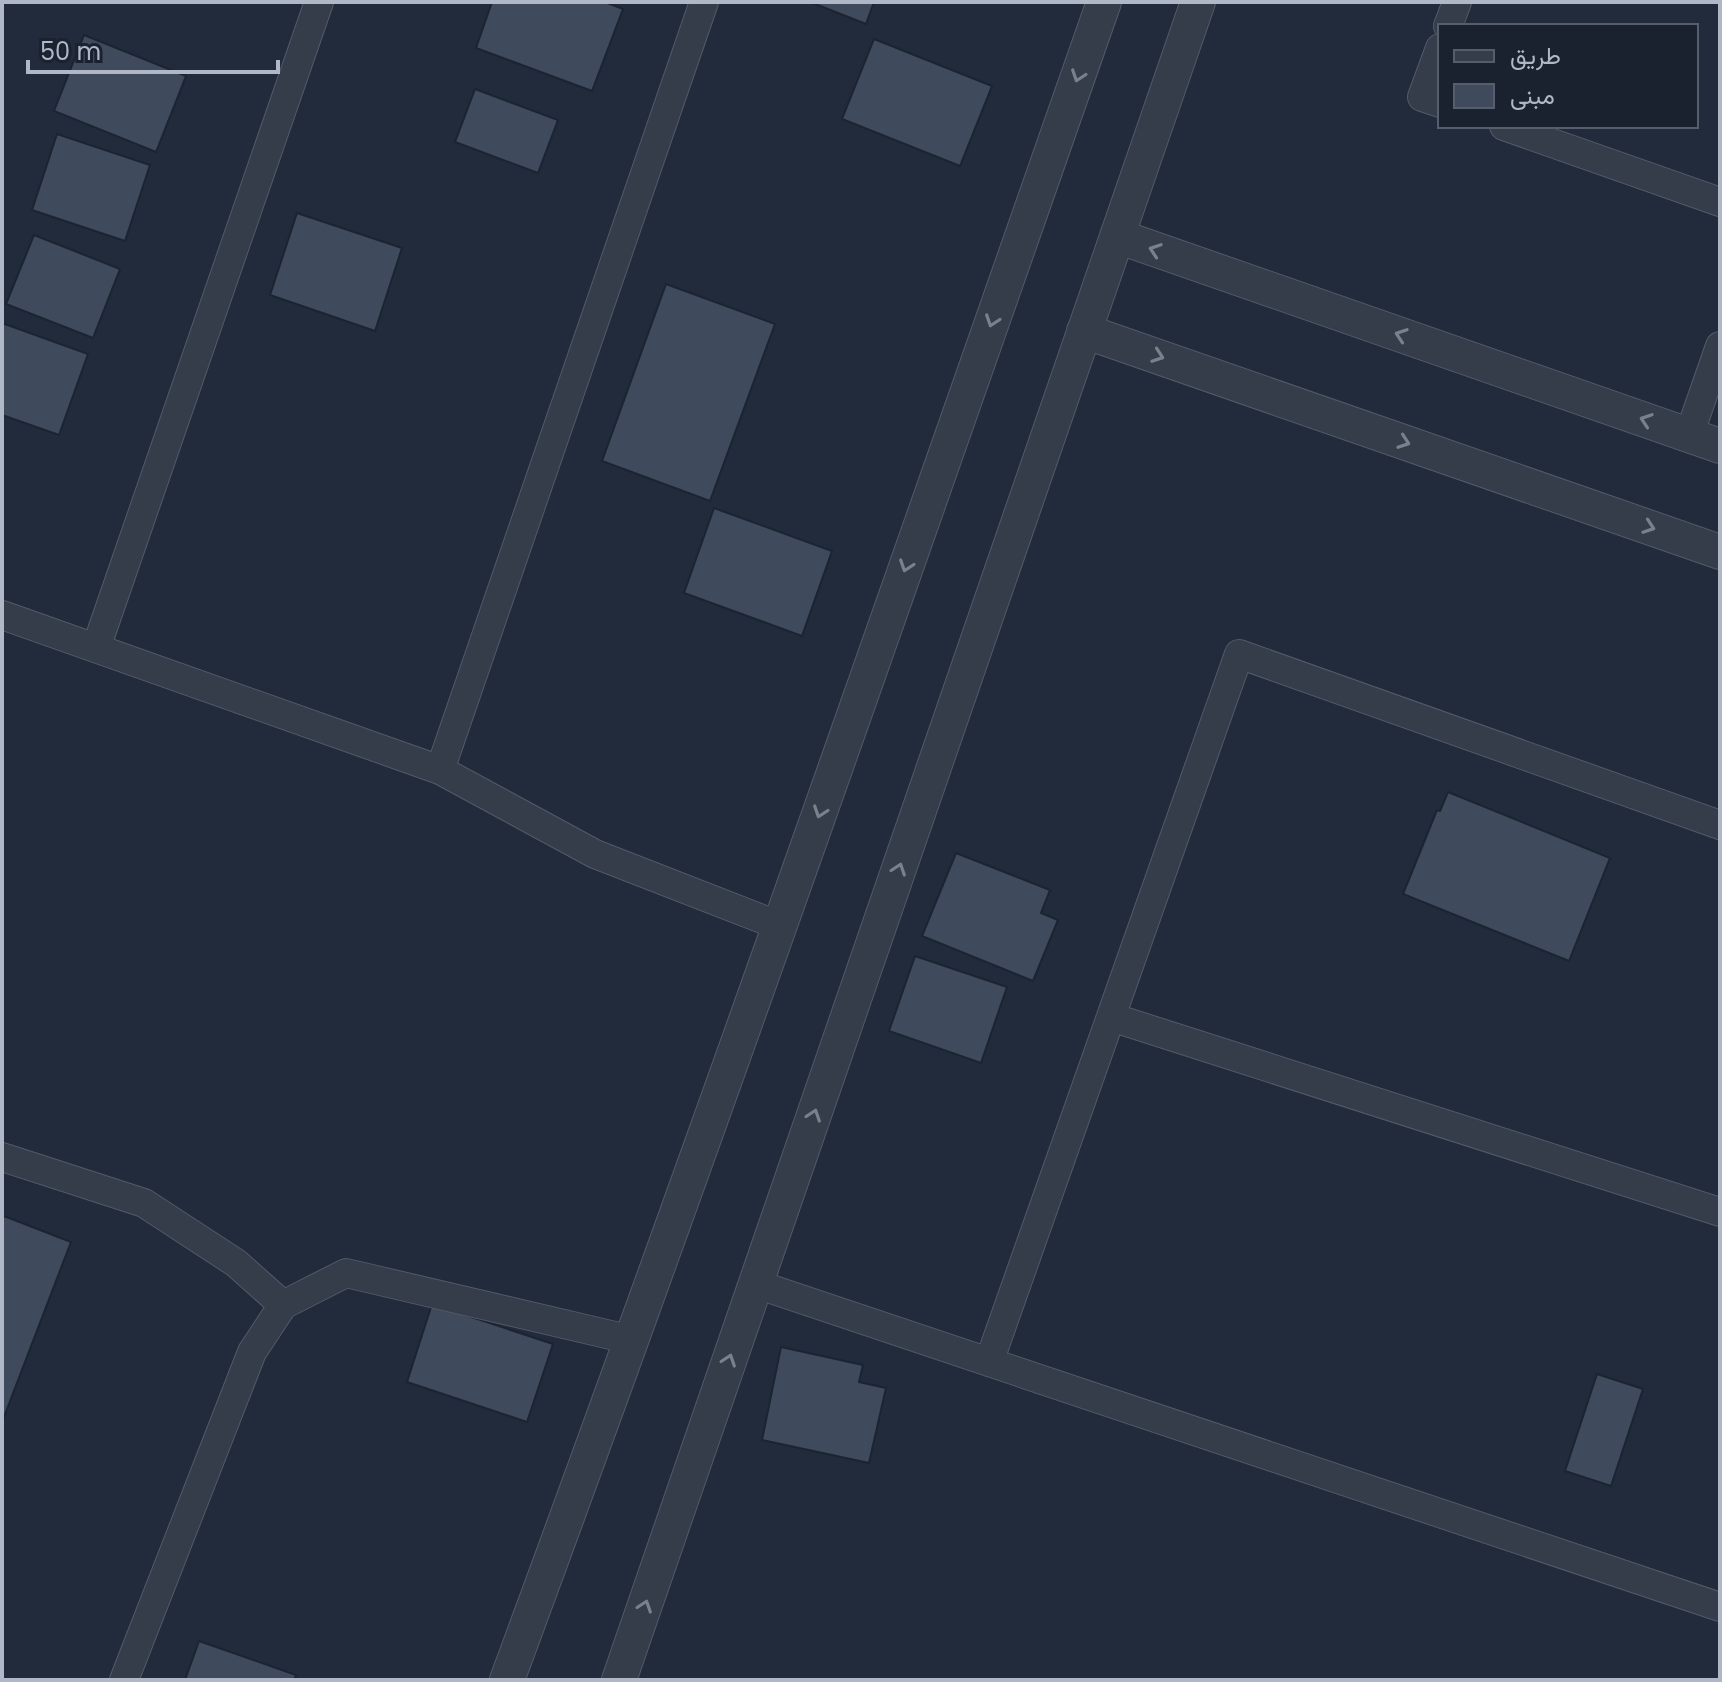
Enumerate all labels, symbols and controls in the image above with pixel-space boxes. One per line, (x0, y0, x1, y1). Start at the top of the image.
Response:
scale bar (28, 24, 278, 74)
legend (1438, 24, 1698, 128)
text: 50 m (40, 35, 101, 68)
text: طريق (1510, 39, 1561, 72)
one-way arrow (1071, 68, 1088, 82)
text: مبنى (1510, 79, 1555, 112)
one-way arrow (1149, 243, 1163, 259)
one-way arrow (986, 313, 1002, 327)
one-way arrow (1395, 328, 1409, 345)
one-way arrow (1150, 347, 1164, 363)
one-way arrow (1640, 414, 1654, 430)
one-way arrow (1396, 432, 1410, 448)
one-way arrow (1641, 518, 1655, 534)
one-way arrow (900, 559, 916, 573)
one-way arrow (814, 804, 830, 818)
one-way arrow (889, 863, 905, 877)
one-way arrow (805, 1108, 821, 1122)
one-way arrow (720, 1354, 736, 1368)
one-way arrow (635, 1600, 651, 1614)

